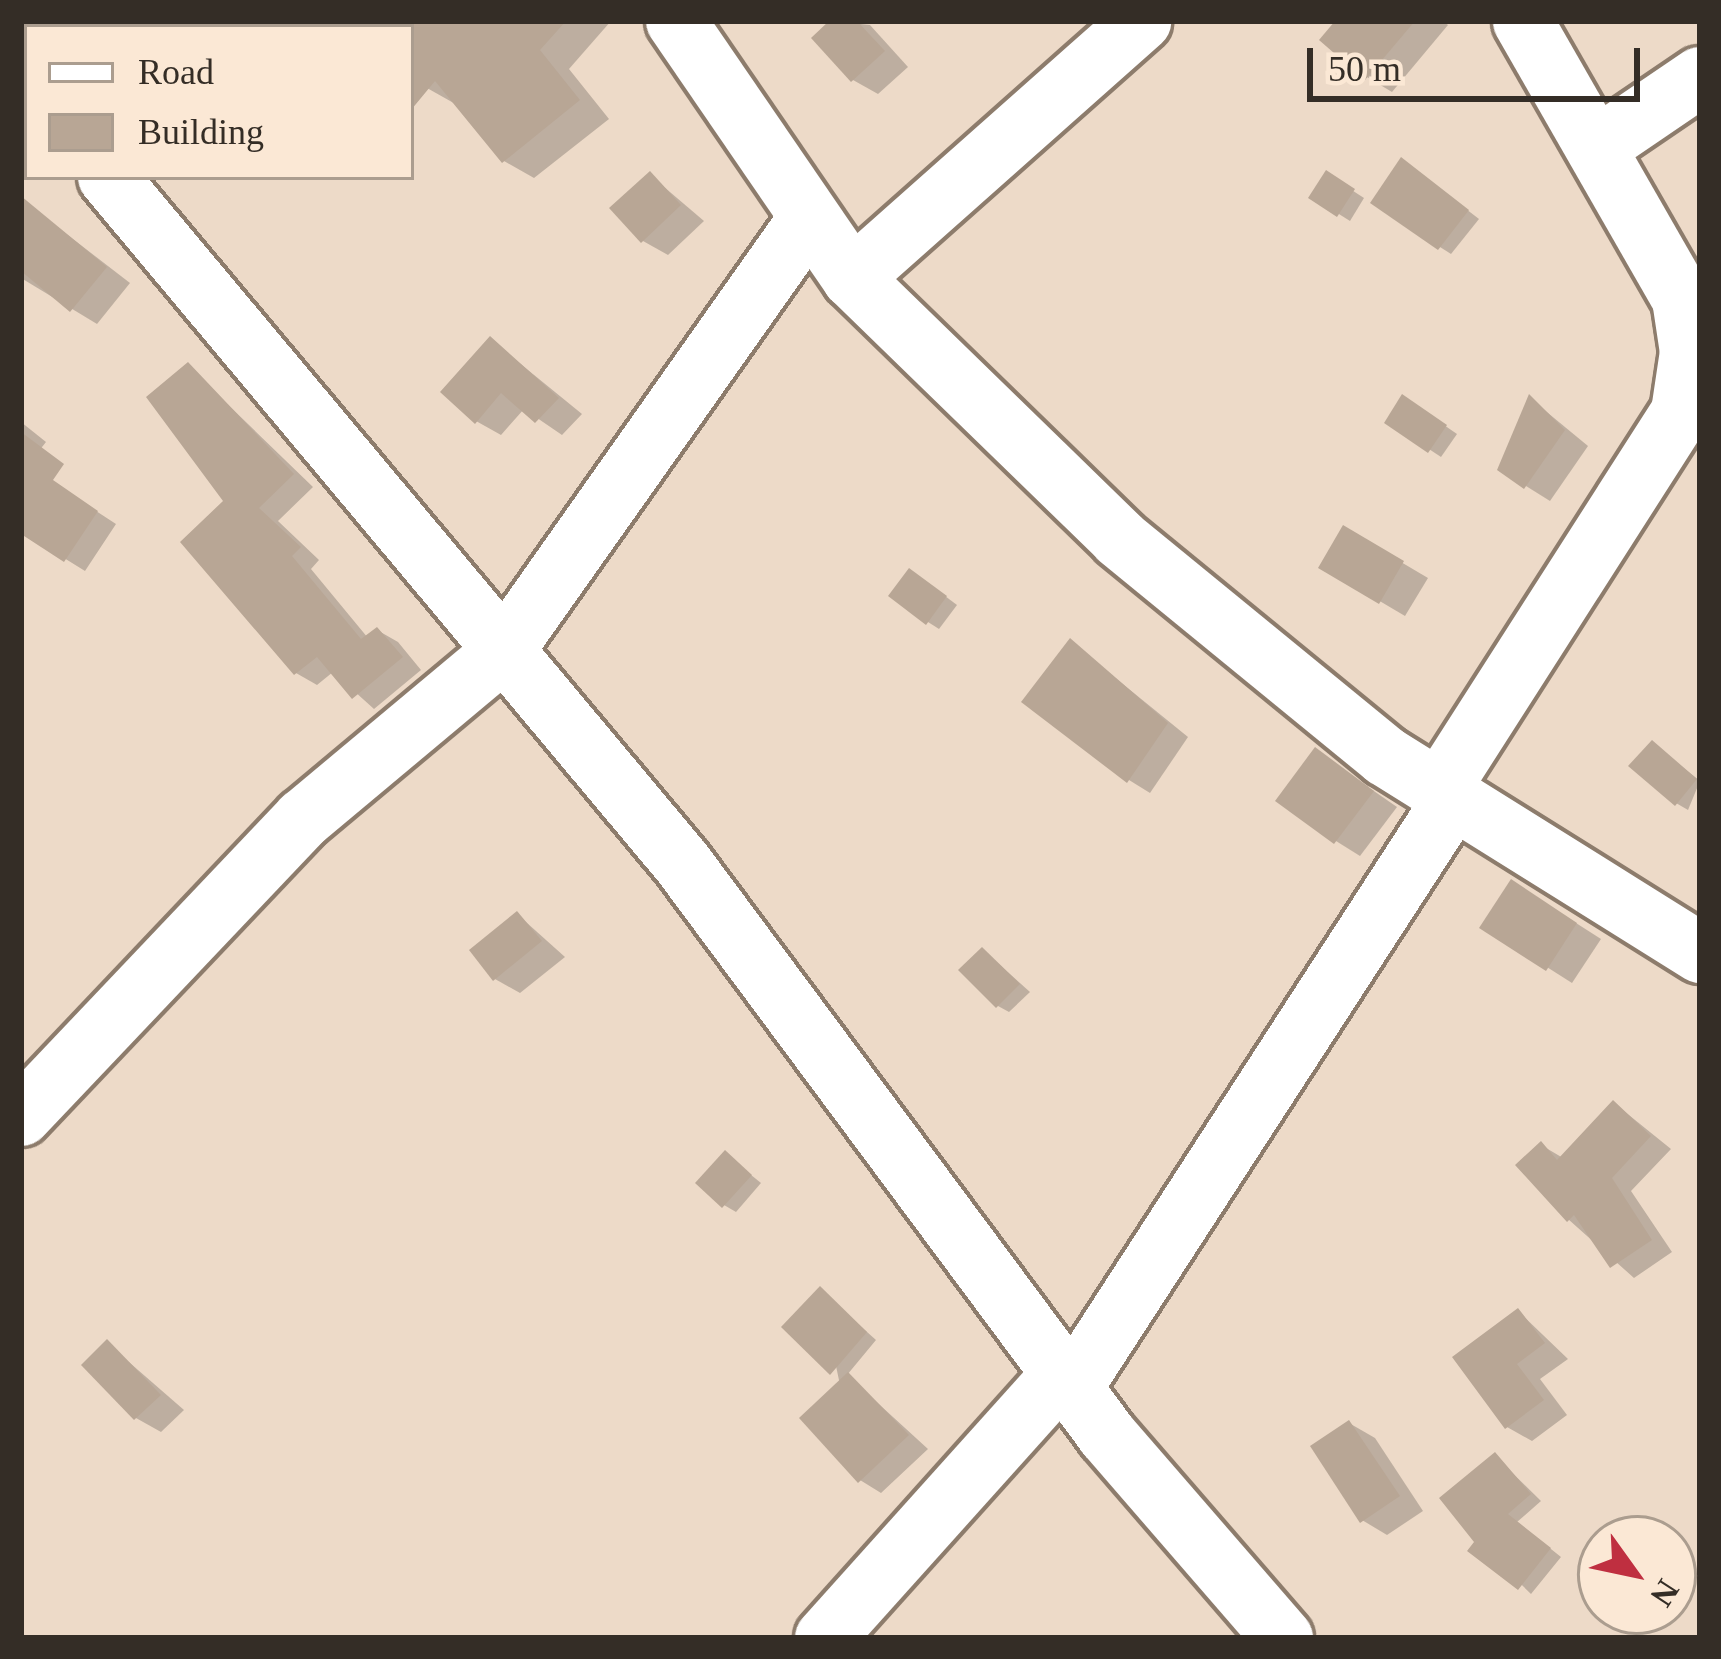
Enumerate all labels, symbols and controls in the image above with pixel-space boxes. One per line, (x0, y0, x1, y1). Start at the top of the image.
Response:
legend (24, 24, 414, 180)
scale bar (1313, 24, 1646, 98)
text: 50 m (1328, 49, 1401, 89)
text: Road (138, 52, 214, 92)
text: Building (138, 112, 264, 152)
north arrow (1577, 1515, 1697, 1635)
text: N (1643, 1573, 1686, 1613)

